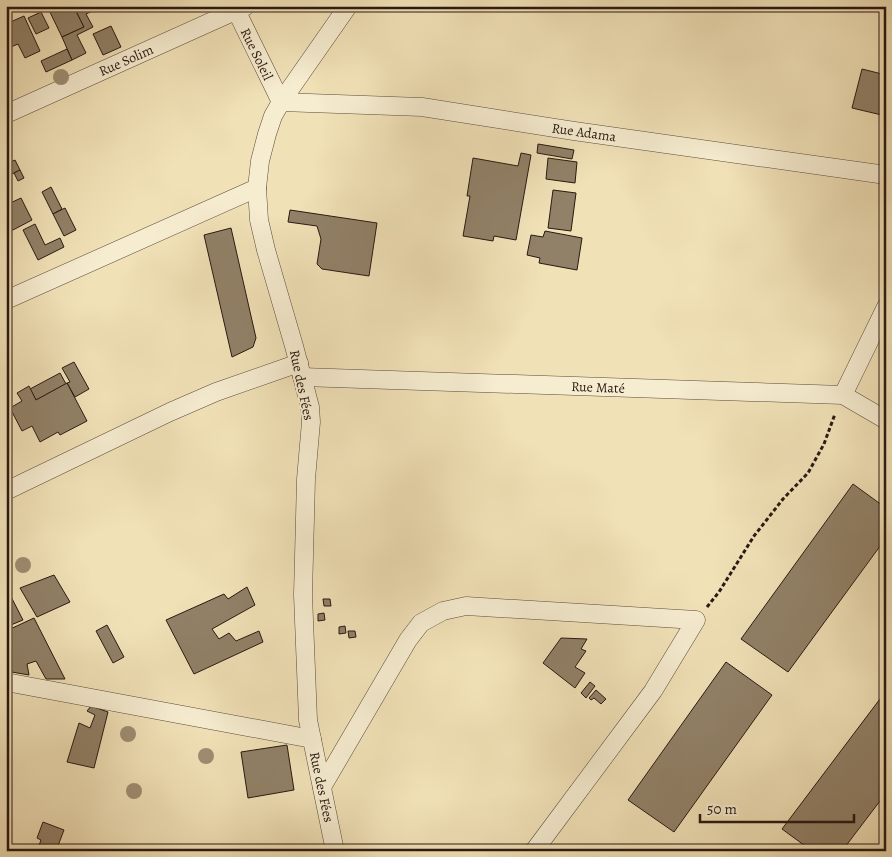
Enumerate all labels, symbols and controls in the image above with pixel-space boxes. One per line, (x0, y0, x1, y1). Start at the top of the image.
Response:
street label: Rue Soleil (236, 25, 278, 84)
street label: Rue Solim (96, 40, 157, 81)
street label: Rue Adama (550, 119, 618, 146)
street label: Rue des Fées (285, 348, 318, 422)
street label: Rue Maté (571, 377, 625, 398)
street label: Rue des Fées (305, 750, 338, 824)
scale bar (700, 792, 853, 824)
text: 50 m (707, 799, 737, 819)

